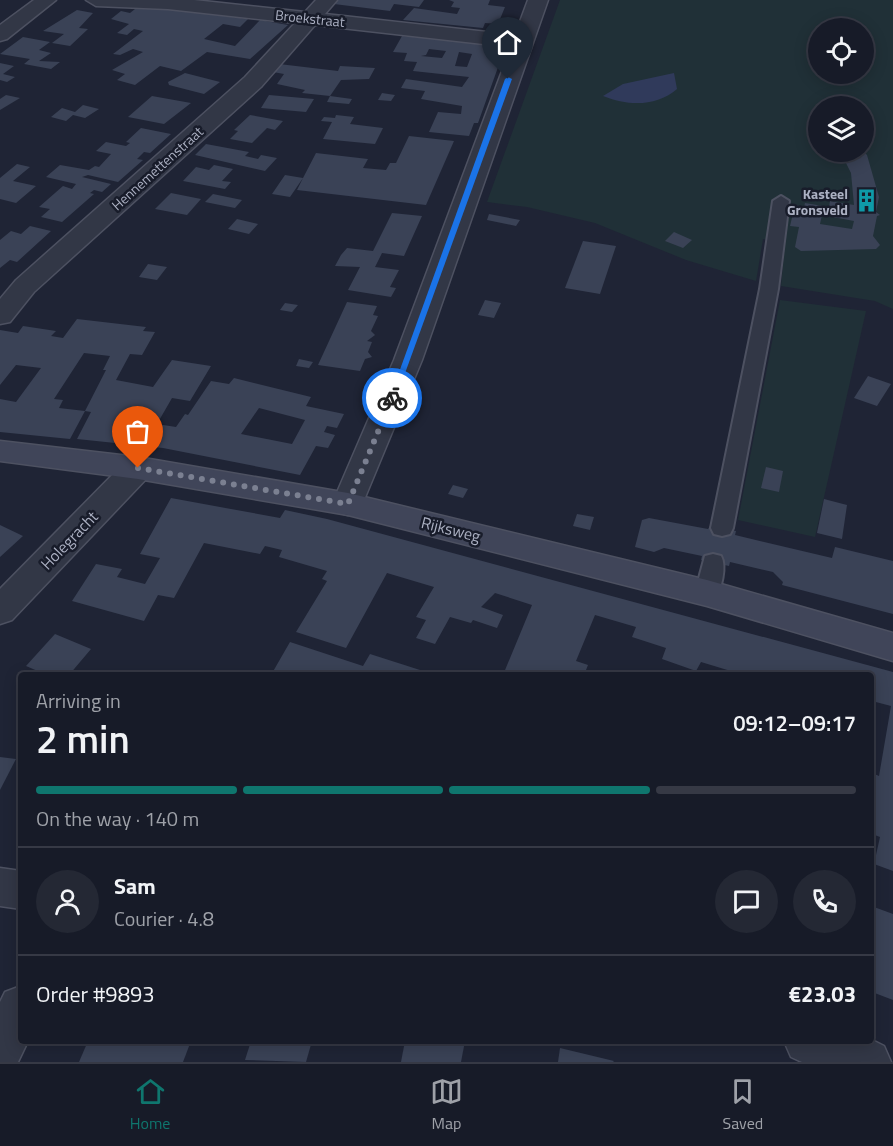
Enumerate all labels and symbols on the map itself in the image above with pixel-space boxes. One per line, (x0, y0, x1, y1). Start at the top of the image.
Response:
street label: Broekstraat (274, 4, 346, 32)
pin (482, 17, 533, 79)
street label: Hennemettenstraat (107, 121, 208, 215)
place label: Kasteel Gronsveld (787, 183, 848, 220)
building icon: Kasteel Gronsveld (853, 188, 879, 214)
courier (362, 368, 422, 428)
pin (112, 406, 163, 468)
street label: Holegracht (35, 505, 104, 575)
street label: Rijksweg (419, 510, 483, 548)

